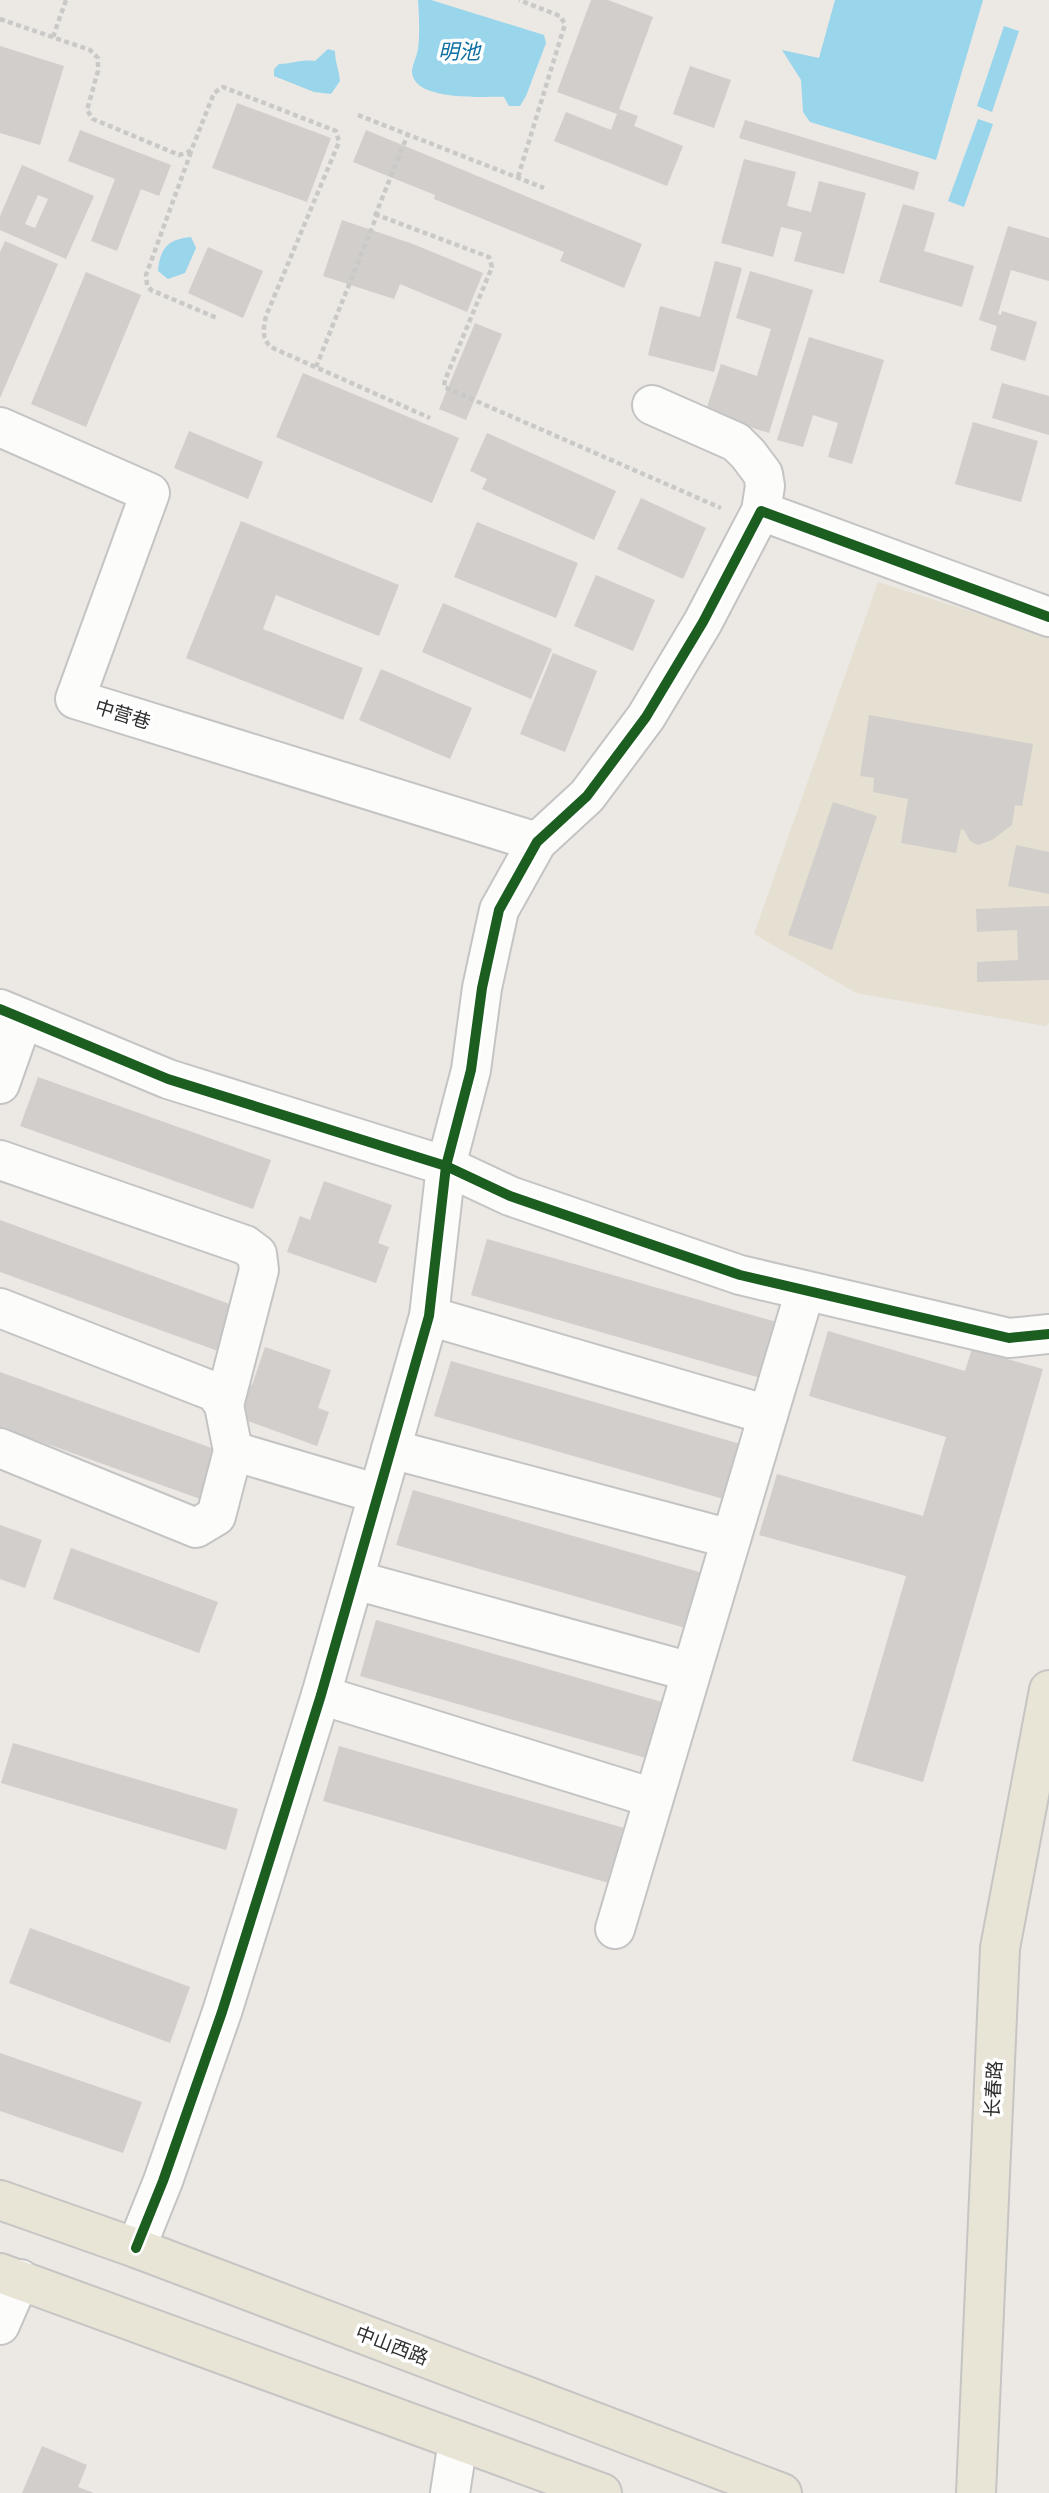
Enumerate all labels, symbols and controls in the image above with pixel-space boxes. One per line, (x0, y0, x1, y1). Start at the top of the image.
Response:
water label: 明池 (438, 40, 482, 65)
street label: 中营巷 (92, 696, 153, 734)
street label: 长春路 (982, 2060, 1006, 2118)
street label: 中山西路 (352, 2322, 431, 2370)

